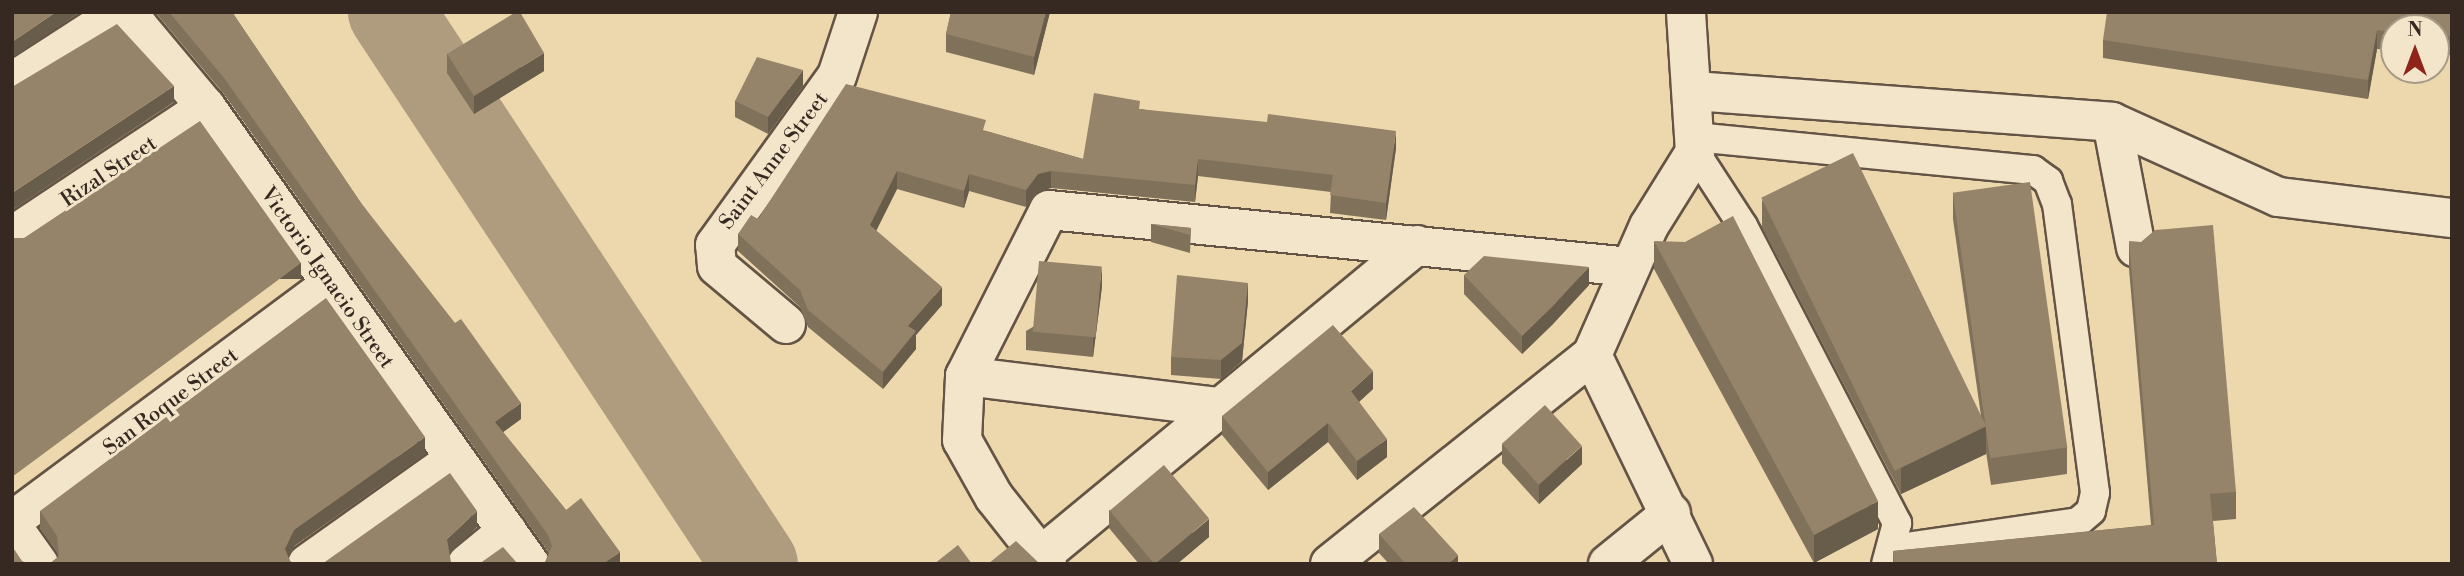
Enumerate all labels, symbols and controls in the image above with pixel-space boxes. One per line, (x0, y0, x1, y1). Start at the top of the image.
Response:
north arrow (2380, 14, 2450, 84)
text: N (2407, 18, 2423, 42)
street label: Saint Anne Street (714, 87, 834, 235)
street label: Rizal Street (56, 131, 162, 213)
street label: Victorio Ignacio Street (255, 182, 399, 374)
street label: San Roque Street (98, 343, 244, 461)

